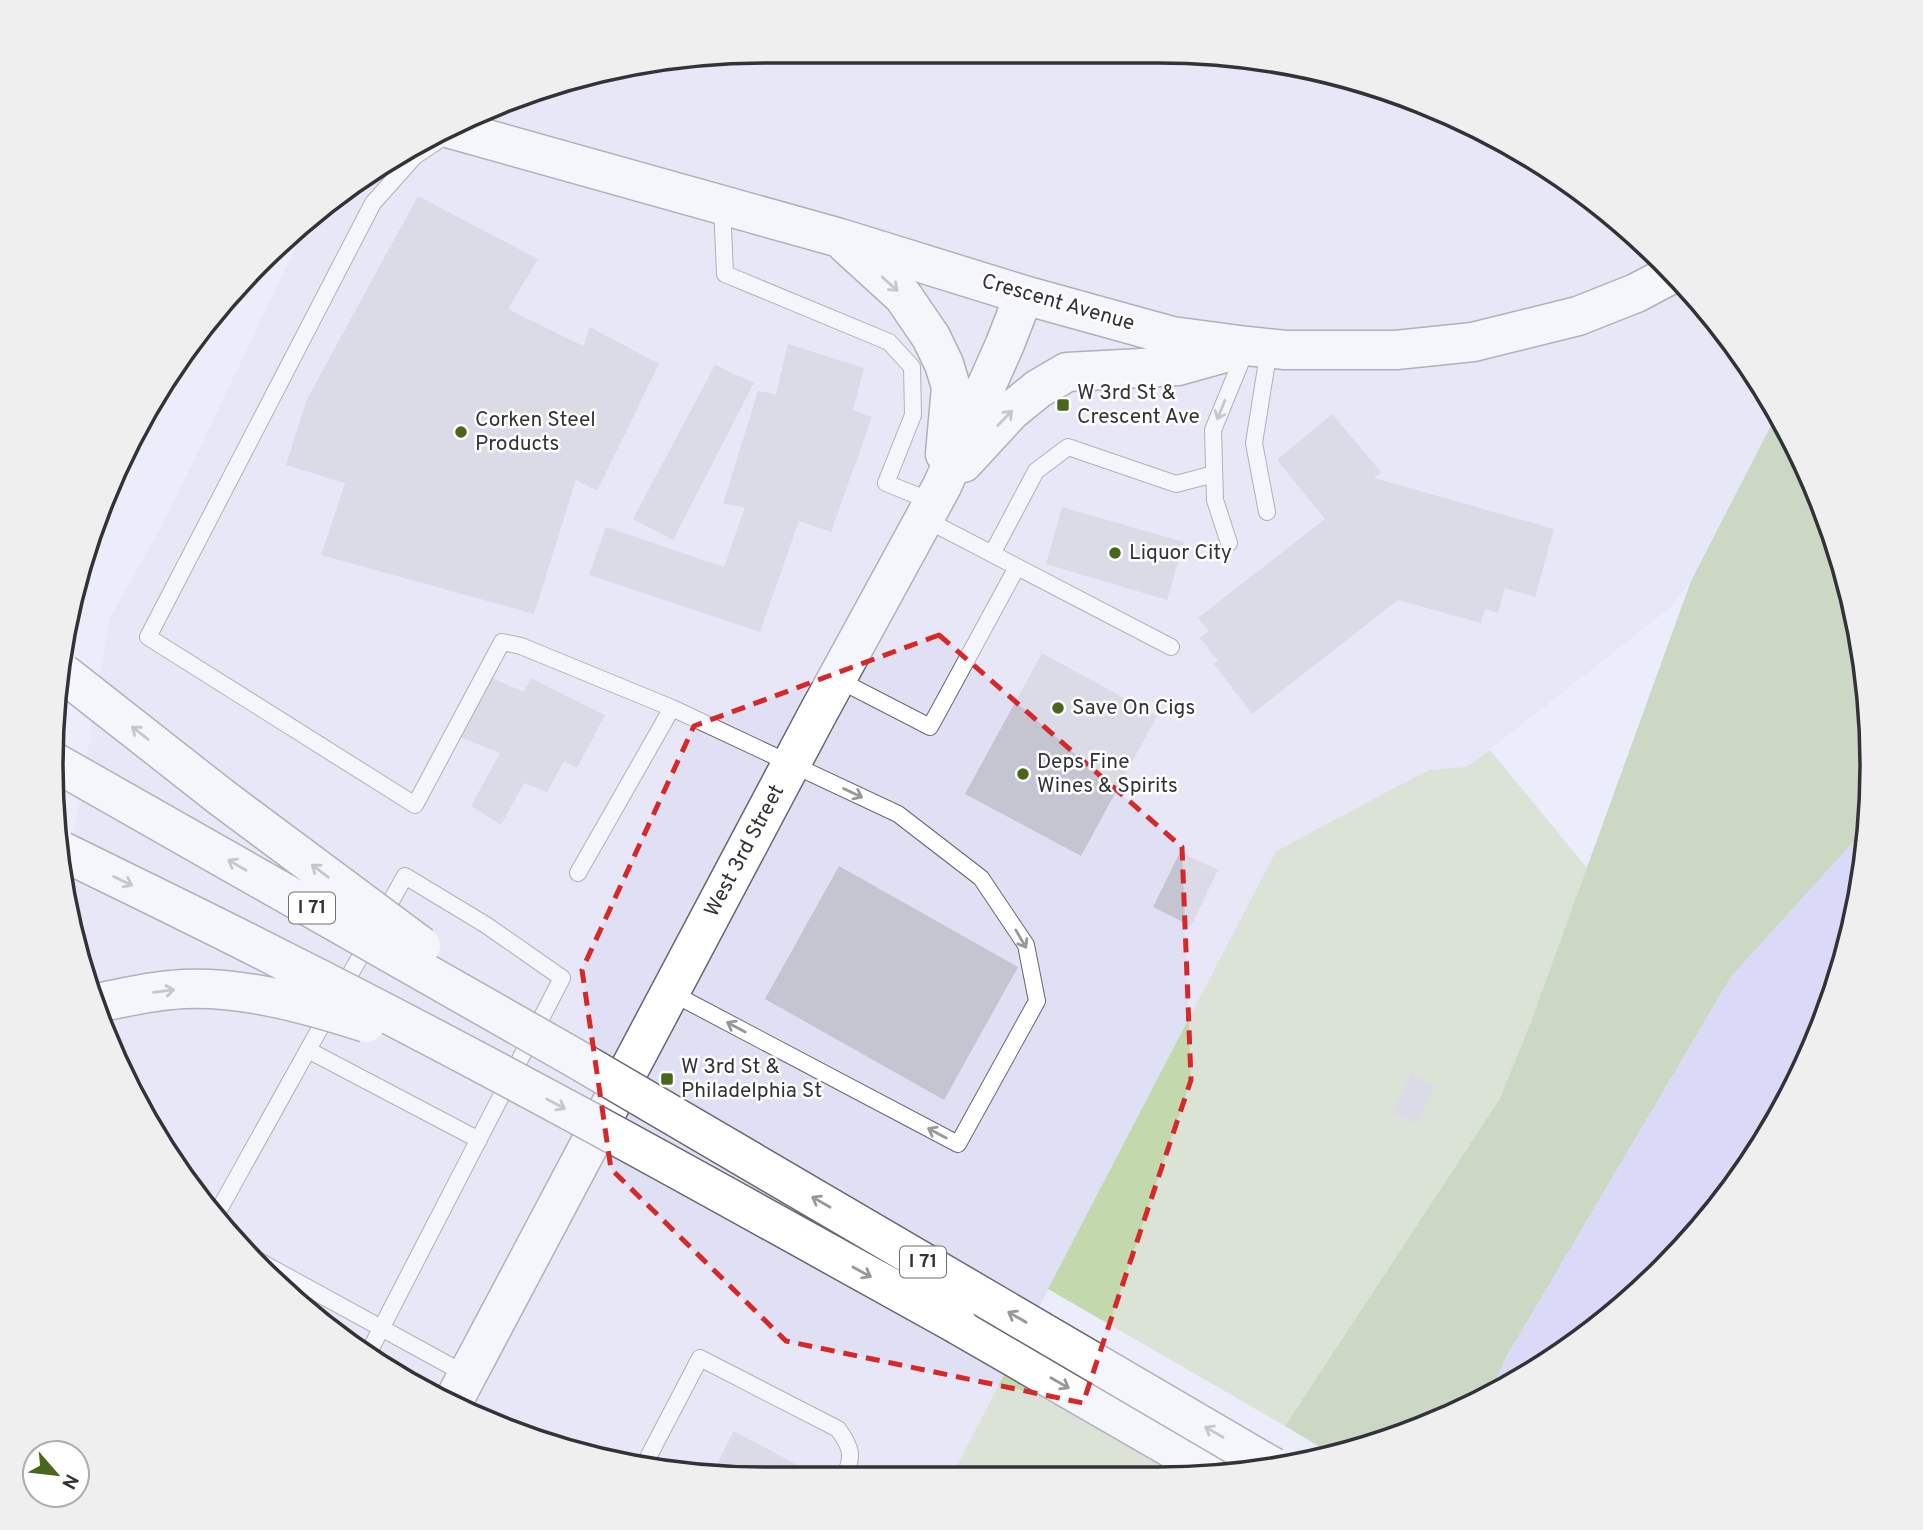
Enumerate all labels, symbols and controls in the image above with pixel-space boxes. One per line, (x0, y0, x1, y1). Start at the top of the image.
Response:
street label: Crescent Avenue (978, 268, 1138, 338)
one-way arrow (881, 276, 899, 292)
place label: W 3rd St & Crescent Ave (1077, 380, 1200, 431)
marker: W 3rd St & Crescent Ave (1055, 397, 1071, 413)
one-way arrow (1214, 398, 1227, 420)
place label: Corken Steel Products (475, 407, 596, 458)
one-way arrow (997, 409, 1014, 426)
marker: Corken Steel Products (453, 424, 469, 440)
place label: Liquor City (1129, 540, 1232, 567)
marker: Liquor City (1107, 545, 1123, 561)
place label: Save On Cigs (1072, 695, 1195, 722)
marker: Save On Cigs (1050, 700, 1066, 716)
one-way arrow (131, 726, 149, 741)
place label: Deps Fine Wines & Spirits (1037, 749, 1178, 800)
marker: Deps Fine Wines & Spirits (1015, 766, 1031, 782)
street label: West 3rd Street (699, 780, 791, 922)
one-way arrow (842, 786, 863, 800)
one-way arrow (227, 858, 247, 872)
one-way arrow (312, 864, 330, 879)
one-way arrow (112, 875, 133, 889)
road number: I 71 (289, 893, 335, 924)
one-way arrow (1014, 928, 1028, 948)
one-way arrow (152, 985, 175, 998)
one-way arrow (726, 1020, 747, 1033)
place label: W 3rd St & Philadelphia St (681, 1054, 822, 1105)
marker: W 3rd St & Philadelphia St (659, 1071, 675, 1087)
one-way arrow (545, 1097, 565, 1111)
one-way arrow (927, 1126, 948, 1139)
one-way arrow (811, 1195, 832, 1208)
road number: I 71 (900, 1246, 946, 1278)
one-way arrow (852, 1265, 872, 1279)
one-way arrow (1008, 1310, 1028, 1324)
one-way arrow (1049, 1377, 1069, 1391)
one-way arrow (1204, 1425, 1224, 1439)
north arrow (21, 1439, 91, 1509)
text: N (55, 1469, 83, 1493)

